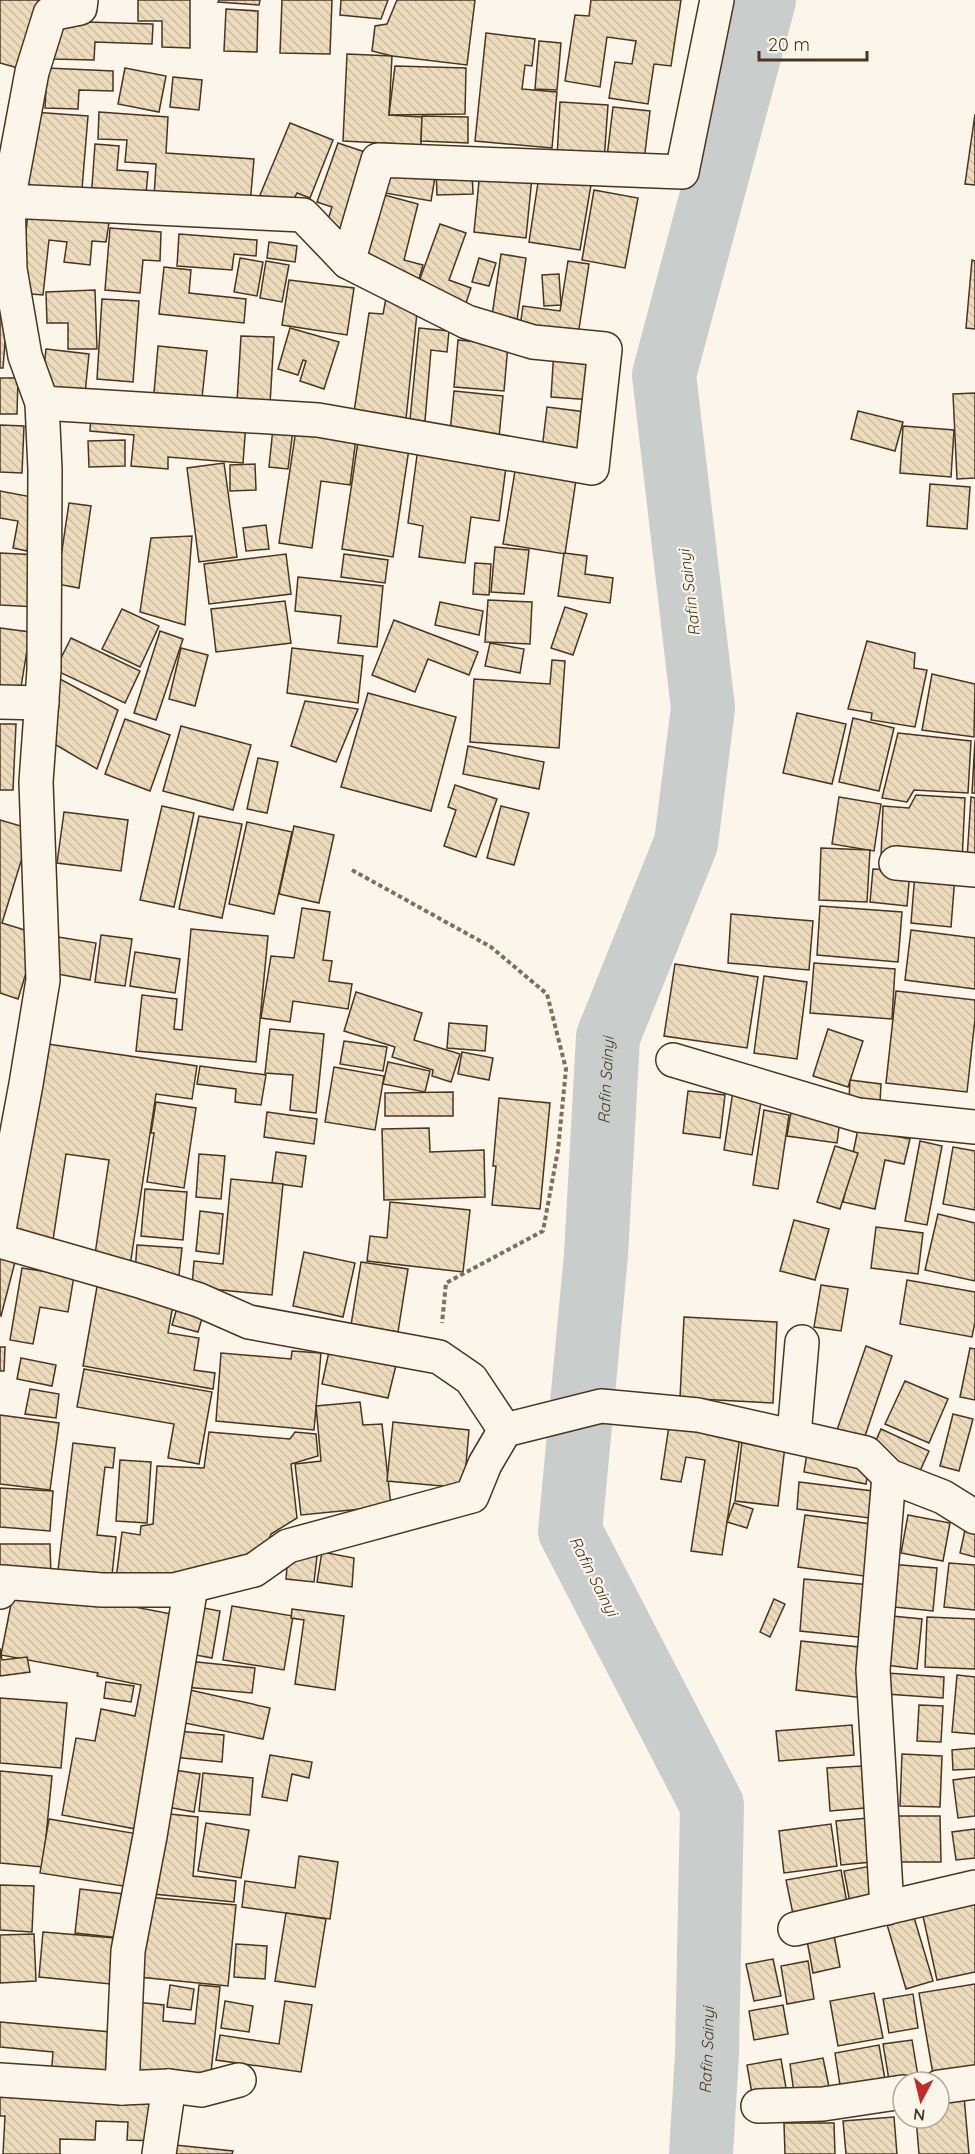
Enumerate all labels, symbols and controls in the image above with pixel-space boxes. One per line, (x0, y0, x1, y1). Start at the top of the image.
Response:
scale bar (759, 24, 867, 62)
text: 20 m (768, 33, 810, 56)
water label: Rafin Sainyi (674, 547, 704, 637)
water label: Rafin Sainyi (593, 1035, 618, 1124)
water label: Rafin Sainyi (565, 1533, 623, 1621)
water label: Rafin Sainyi (695, 2005, 718, 2094)
north arrow (891, 2070, 951, 2130)
text: N (912, 2104, 926, 2126)

